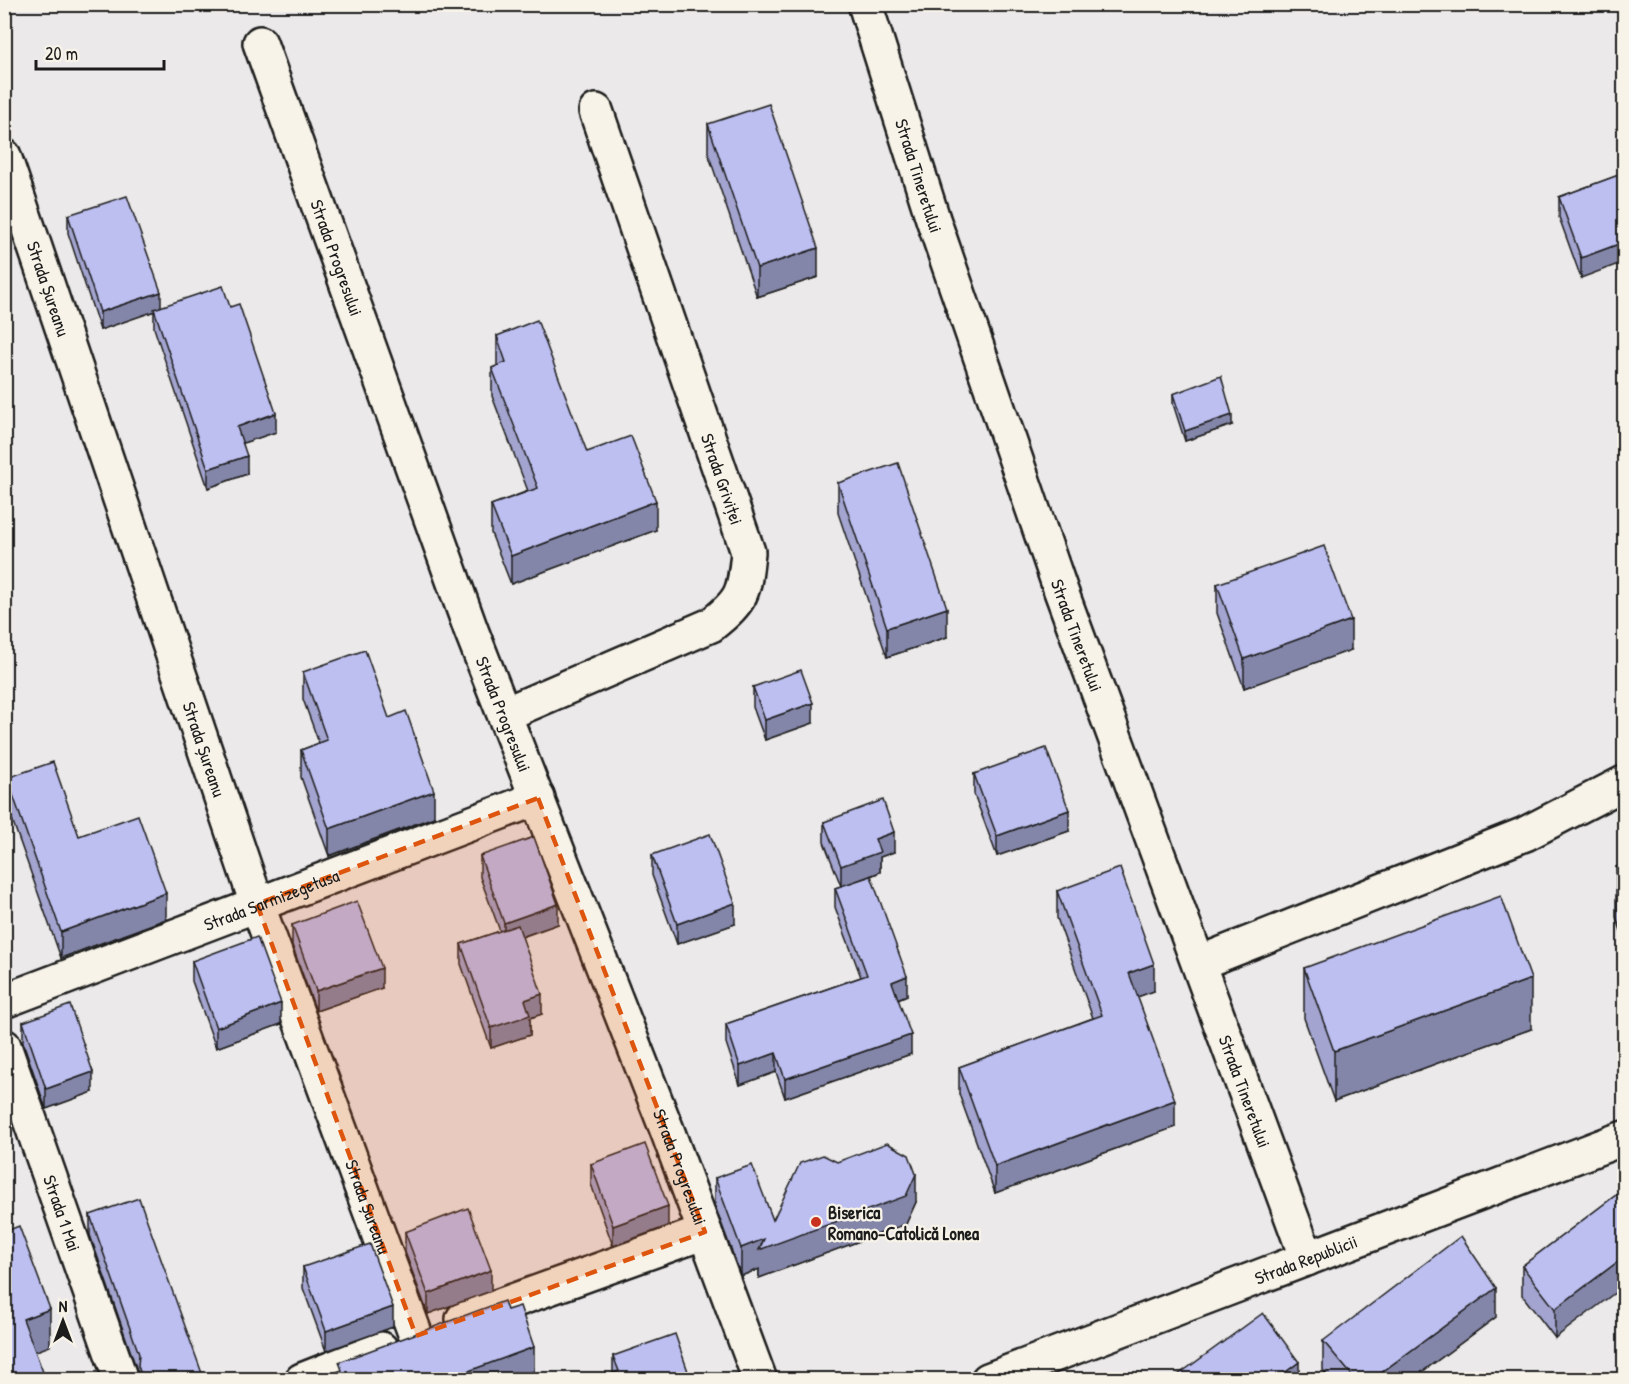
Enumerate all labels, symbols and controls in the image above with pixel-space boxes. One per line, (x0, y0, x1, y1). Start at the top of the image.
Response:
scale bar (36, 33, 164, 71)
text: 20 m (45, 41, 78, 66)
street label: Strada Tineretului (890, 116, 949, 236)
street label: Strada Progresului (305, 196, 370, 319)
street label: Strada Șureanu (21, 238, 77, 339)
street label: Strada Griviței (695, 430, 749, 528)
street label: Strada Tineretului (1045, 576, 1109, 695)
street label: Strada Progresului (470, 653, 538, 775)
street label: Strada Șureanu (177, 698, 232, 800)
street label: Strada Sarmizegetusa (200, 862, 342, 936)
street label: Strada Tineretului (1213, 1032, 1277, 1151)
street label: Strada Progresului (647, 1105, 714, 1228)
street label: Strada Șureanu (340, 1156, 397, 1257)
street label: Strada 1 Mai (38, 1172, 87, 1255)
place label: Biserica Romano-Catolică Lonea (828, 1200, 980, 1246)
marker: Biserica Romano-Catolică Lonea (809, 1215, 823, 1229)
street label: Strada Republicii (1251, 1228, 1361, 1290)
north arrow (33, 1291, 93, 1351)
text: N (59, 1295, 68, 1317)

